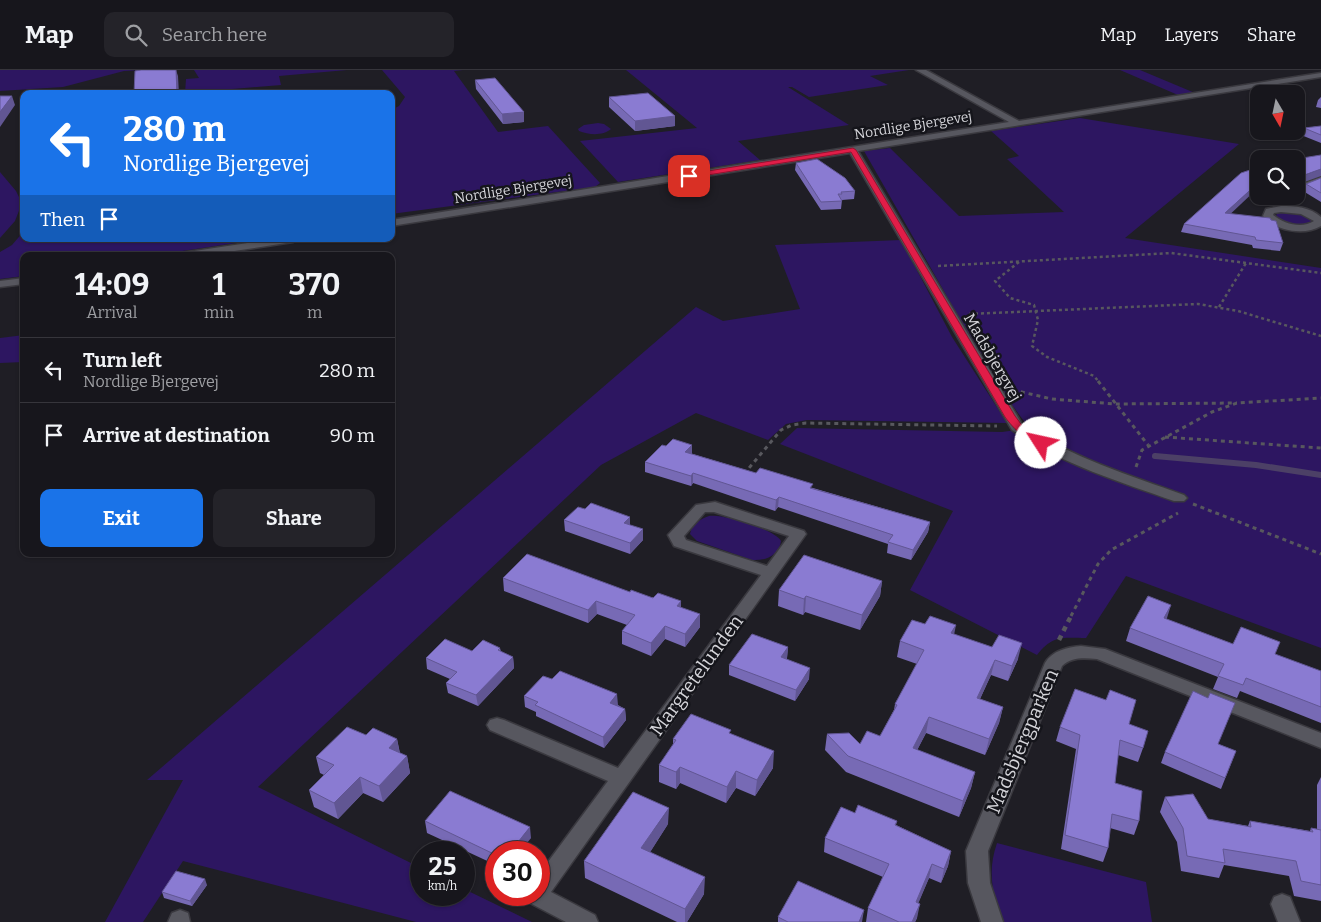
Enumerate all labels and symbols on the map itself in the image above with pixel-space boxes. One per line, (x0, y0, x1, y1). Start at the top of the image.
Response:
north arrow (1250, 85, 1305, 140)
street label: Nordlige Bjergevej (853, 108, 973, 143)
pin (668, 155, 710, 197)
street label: Nordlige Bjergevej (453, 172, 573, 207)
street label: Madsbjergvej (960, 310, 1025, 405)
position arrow (1014, 416, 1066, 468)
street label: Margretelunden (645, 610, 748, 740)
street label: Madsbjergparken (982, 666, 1063, 817)
speed limit sign: 30 (485, 841, 550, 906)

